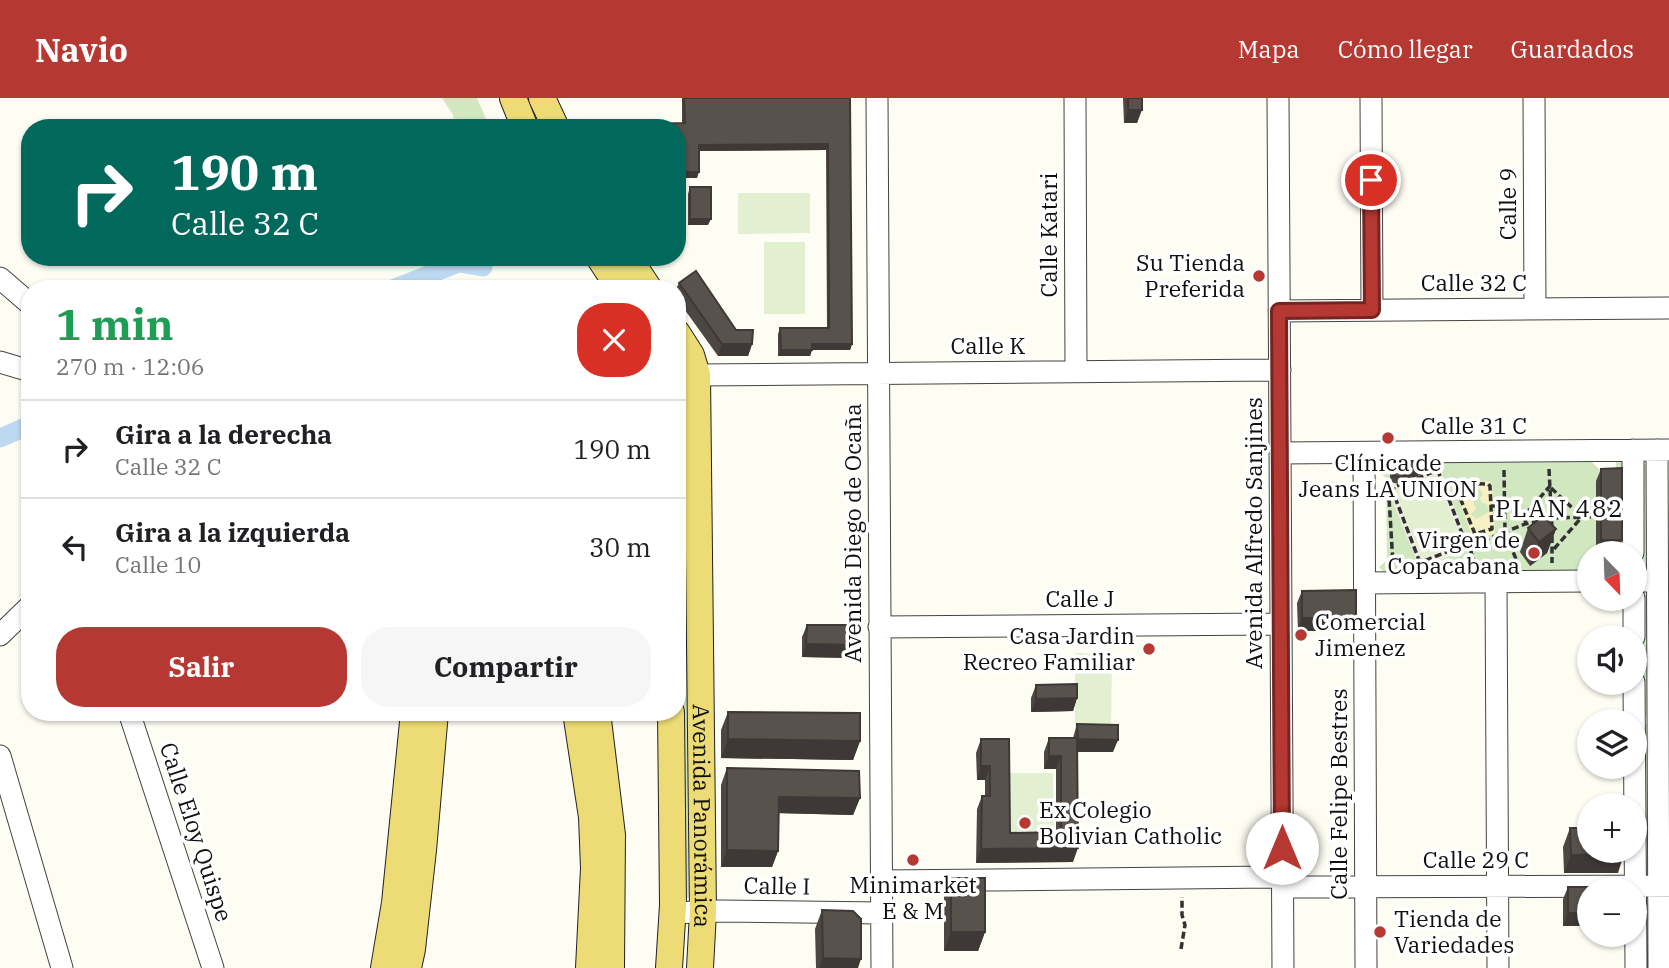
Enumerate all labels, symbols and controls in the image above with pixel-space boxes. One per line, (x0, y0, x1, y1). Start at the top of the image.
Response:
text: Navio (35, 28, 128, 71)
text: Mapa (1238, 33, 1300, 65)
text: Cómo llegar (1338, 33, 1473, 65)
text: Guardados (1511, 33, 1634, 65)
text: 190 m (171, 140, 318, 203)
icon: right (56, 147, 147, 238)
pin (1341, 150, 1401, 210)
icon: arrive (1352, 161, 1390, 199)
street label: Calle 9 (1492, 168, 1522, 240)
street label: Calle Katari (1033, 172, 1063, 298)
text: Calle 32 C (171, 202, 319, 244)
place label: Su Tienda Preferida (1136, 247, 1245, 303)
street label: Calle 32 C (1421, 267, 1527, 297)
marker: Su Tienda Preferida (1251, 268, 1267, 284)
text: 1 min (56, 297, 174, 352)
button: close (577, 303, 651, 377)
street label: Calle K (951, 330, 1025, 360)
text: 270 m · 12:06 (56, 351, 205, 381)
street label: Avenida Alfredo Sanjines (1238, 397, 1268, 669)
street label: Avenida Diego de Ocaña (837, 403, 867, 663)
street label: Calle 31 C (1421, 410, 1527, 440)
text: Gira a la derecha (115, 417, 332, 451)
icon: right (56, 430, 94, 468)
marker: Clínica de Jeans LA UNION (1380, 430, 1396, 446)
text: 190 m (573, 432, 651, 466)
place label: Clínica de Jeans LA UNION (1299, 447, 1477, 503)
text: Calle 32 C (115, 451, 222, 481)
district label: PLAN 482 (1495, 492, 1625, 524)
text: Gira a la izquierda (115, 515, 350, 549)
place label: Virgen de Copacabana (1388, 524, 1520, 580)
icon: left (56, 528, 94, 566)
text: 30 m (589, 530, 651, 564)
north arrow (1577, 541, 1647, 611)
map controls (1577, 541, 1647, 947)
marker: Virgen de Copacabana (1526, 545, 1542, 561)
text: Calle 10 (115, 549, 201, 579)
street label: Calle J (1045, 583, 1115, 613)
place label: Comercial Jimenez (1315, 606, 1426, 662)
place label: Casa Jardin Recreo Familiar (963, 620, 1135, 676)
button: sound (1577, 625, 1647, 695)
button: Salir (56, 627, 347, 707)
button: Compartir (361, 627, 651, 707)
marker: Comercial Jimenez (1293, 627, 1309, 643)
marker: Casa Jardin Recreo Familiar (1141, 641, 1157, 657)
street label: Calle Felipe Bestres (1323, 688, 1353, 900)
street label: Avenida Panorámica (687, 704, 719, 929)
button: layers (1577, 709, 1647, 779)
street label: Calle Eloy Quispe (154, 738, 240, 925)
button: + (1577, 793, 1647, 863)
place label: Ex Colegio Bolivian Catholic (1039, 794, 1222, 850)
position arrow (1245, 811, 1319, 885)
marker: Ex Colegio Bolivian Catholic (1017, 815, 1033, 831)
street label: Calle 29 C (1423, 844, 1529, 874)
marker: Minimarket E & M (905, 852, 921, 868)
street label: Calle I (743, 869, 811, 901)
place label: Minimarket E & M (849, 869, 977, 925)
button: − (1577, 877, 1647, 947)
place label: Tienda de Variedades (1394, 903, 1514, 959)
marker: Tienda de Variedades (1372, 924, 1388, 940)

